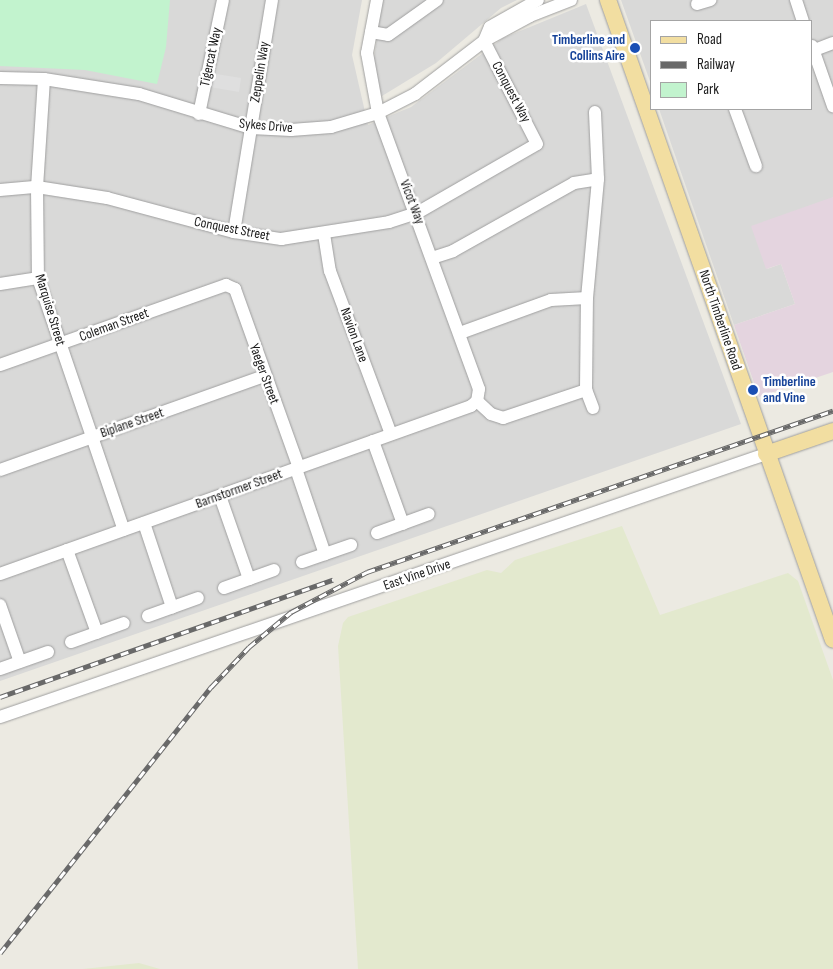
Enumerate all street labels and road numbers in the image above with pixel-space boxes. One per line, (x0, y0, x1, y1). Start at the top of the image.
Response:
street label: Tigercat Way (197, 26, 225, 88)
street label: Zeppelin Way (247, 40, 273, 104)
street label: Conquest Way (488, 59, 534, 125)
street label: Sykes Drive (238, 115, 294, 137)
street label: Vicot Way (396, 177, 428, 227)
street label: Conquest Street (193, 213, 271, 245)
street label: North Timberline Road (695, 268, 745, 372)
street label: Marquise Street (31, 272, 69, 348)
street label: Coleman Street (77, 305, 151, 345)
street label: Navion Lane (336, 305, 372, 365)
street label: Yaeger Street (245, 341, 283, 407)
street label: Biplane Street (98, 404, 166, 442)
street label: Barnstormer Street (193, 466, 285, 512)
street label: East Vine Drive (381, 556, 453, 594)

